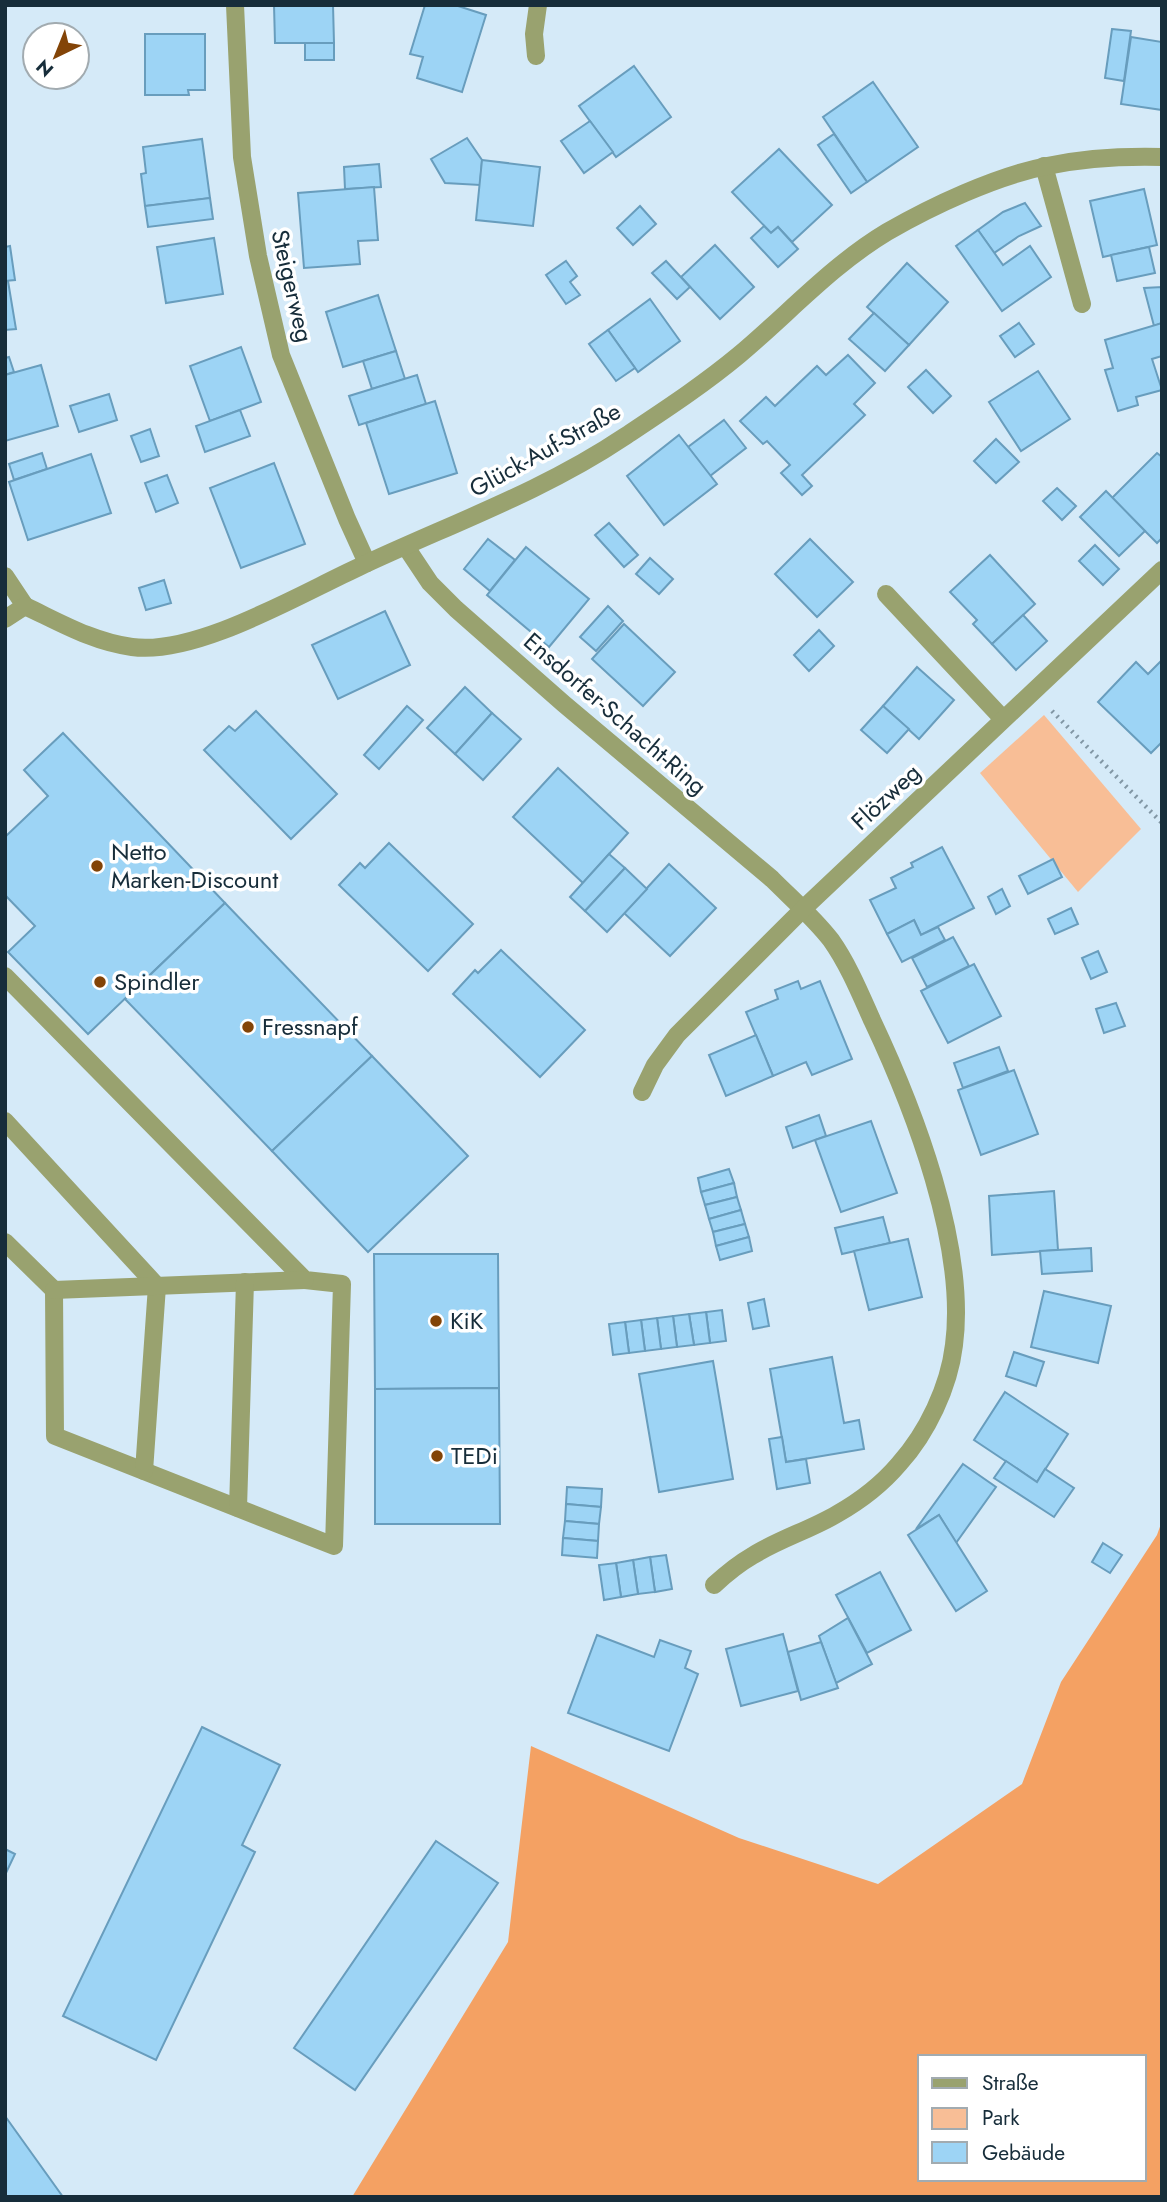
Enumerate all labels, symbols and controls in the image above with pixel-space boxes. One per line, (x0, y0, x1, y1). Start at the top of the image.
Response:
north arrow (21, 21, 91, 91)
text: N (30, 53, 59, 83)
street label: Steigerweg (263, 226, 322, 346)
street label: Glück-Auf-Straße (463, 393, 627, 506)
street label: Ensdorfer-Schacht-Ring (516, 624, 715, 803)
street label: Flözweg (843, 755, 928, 838)
place label: Netto Marken-Discount (111, 834, 278, 897)
marker: Netto Marken-Discount (89, 858, 105, 874)
place label: Spindler (114, 964, 200, 999)
marker: Spindler (92, 974, 108, 990)
place label: Fressnapf (262, 1009, 359, 1044)
marker: Fressnapf (240, 1019, 256, 1035)
place label: KiK (450, 1303, 484, 1338)
marker: KiK (428, 1313, 444, 1329)
place label: TEDi (451, 1438, 498, 1473)
marker: TEDi (429, 1448, 445, 1464)
legend (918, 2055, 1146, 2181)
text: Straße (982, 2068, 1039, 2098)
text: Park (982, 2103, 1020, 2133)
text: Gebäude (982, 2138, 1065, 2168)

